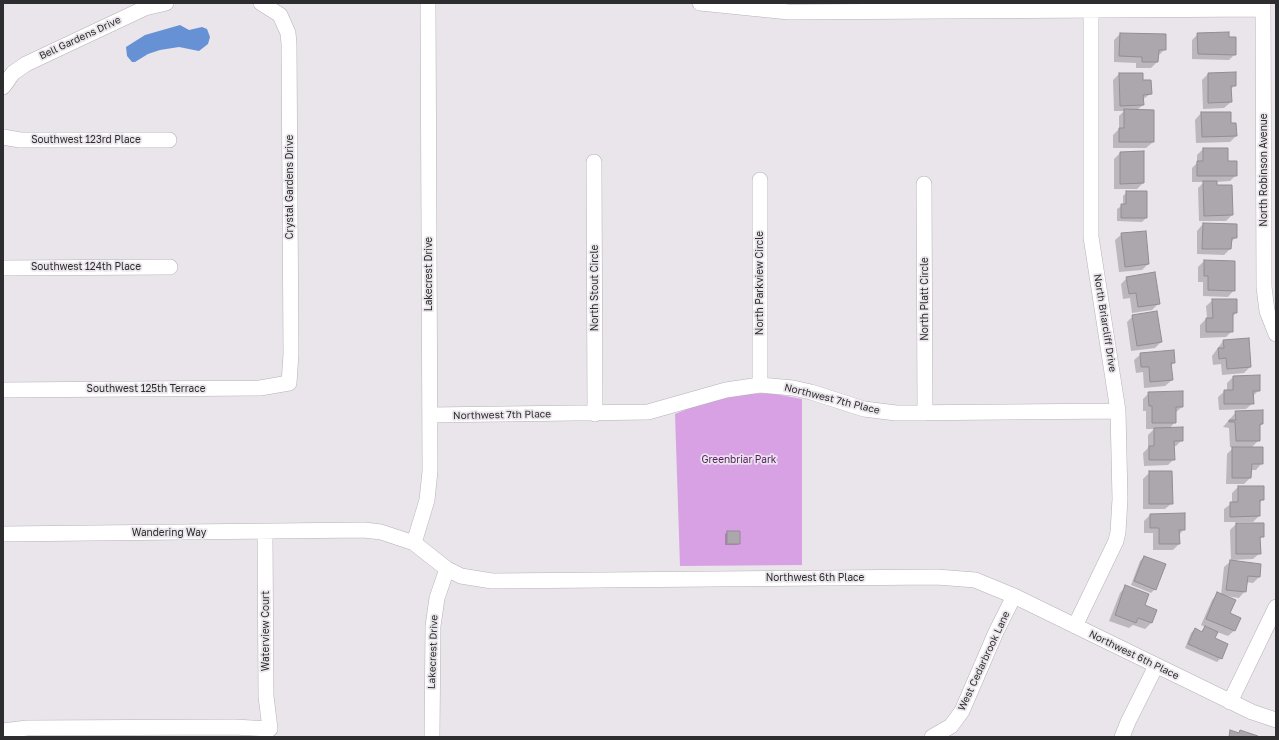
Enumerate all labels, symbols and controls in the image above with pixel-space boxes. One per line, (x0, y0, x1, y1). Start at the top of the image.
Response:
street label: Bell Gardens Drive (37, 14, 123, 62)
street label: North Robinson Avenue (1258, 113, 1270, 227)
street label: Southwest 123rd Place (31, 134, 141, 146)
street label: Crystal Gardens Drive (284, 135, 296, 239)
street label: North Parkview Circle (754, 231, 766, 335)
street label: Lakecrest Drive (423, 237, 435, 311)
street label: North Stout Circle (589, 245, 601, 331)
street label: North Platt Circle (919, 257, 931, 341)
street label: Southwest 124th Place (31, 261, 141, 273)
street label: North Briarcliff Drive (1091, 273, 1119, 373)
street label: Northwest 7th Place (783, 381, 881, 417)
street label: Southwest 125th Terrace (87, 383, 205, 395)
street label: Northwest 7th Place (453, 408, 551, 422)
park label: Greenbriar Park (701, 454, 777, 466)
street label: Wandering Way (132, 527, 206, 539)
street label: Northwest 6th Place (766, 572, 864, 584)
street label: Waterview Court (260, 591, 272, 671)
street label: West Cedarbrook Lane (956, 609, 1012, 713)
street label: Lakecrest Drive (426, 615, 440, 689)
street label: Northwest 6th Place (1087, 628, 1181, 682)

